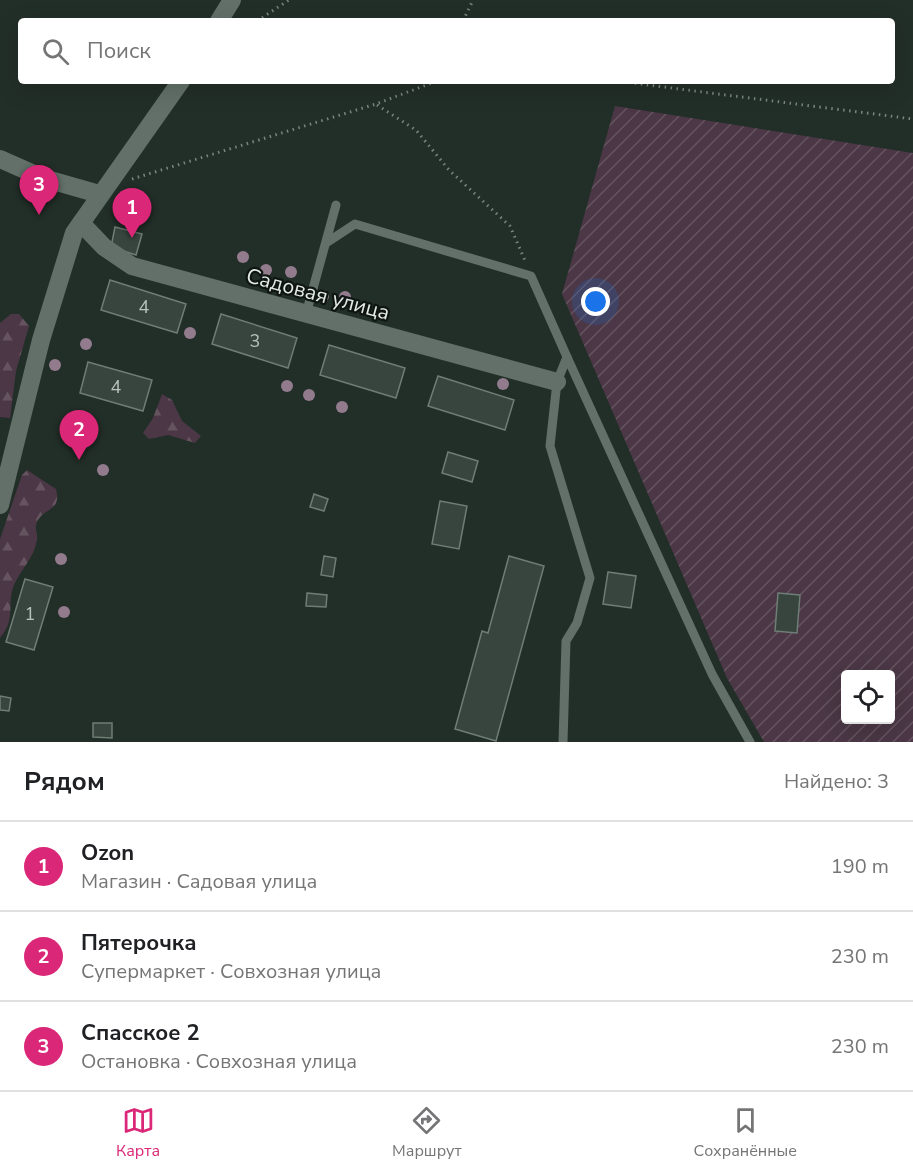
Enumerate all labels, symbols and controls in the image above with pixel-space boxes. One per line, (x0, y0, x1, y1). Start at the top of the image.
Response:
search box (18, 18, 895, 84)
icon: search (39, 35, 72, 68)
text: Поиск (87, 36, 151, 66)
pin: 3 (20, 166, 58, 215)
pin: 1 (112, 188, 152, 238)
street label: Садовая улица (243, 261, 393, 327)
your location (581, 287, 610, 316)
house number: 4 (139, 295, 150, 319)
house number: 3 (250, 329, 260, 353)
house number: 4 (111, 375, 122, 399)
pin: 2 (60, 410, 98, 460)
house number: 1 (25, 602, 35, 626)
map controls (841, 670, 895, 724)
button: locate (841, 670, 895, 724)
text: Рядом (24, 764, 105, 799)
text: Найдено: 3 (784, 768, 889, 795)
text: Ozon (81, 838, 134, 868)
text: 1 (38, 853, 50, 880)
text: 190 m (831, 853, 889, 880)
text: Магазин · Садовая улица (81, 868, 317, 895)
text: Пятерочка (81, 928, 197, 958)
text: 2 (38, 943, 50, 970)
text: 230 m (831, 943, 889, 970)
text: Супермаркет · Совхозная улица (81, 958, 381, 985)
text: Спасское 2 (81, 1018, 200, 1048)
text: 3 (38, 1033, 50, 1060)
text: 230 m (831, 1033, 889, 1060)
text: Остановка · Совхозная улица (81, 1048, 357, 1075)
tab: Карта (116, 1104, 160, 1162)
tab: Маршрут (392, 1104, 462, 1162)
tab: Сохранённые (694, 1104, 797, 1162)

